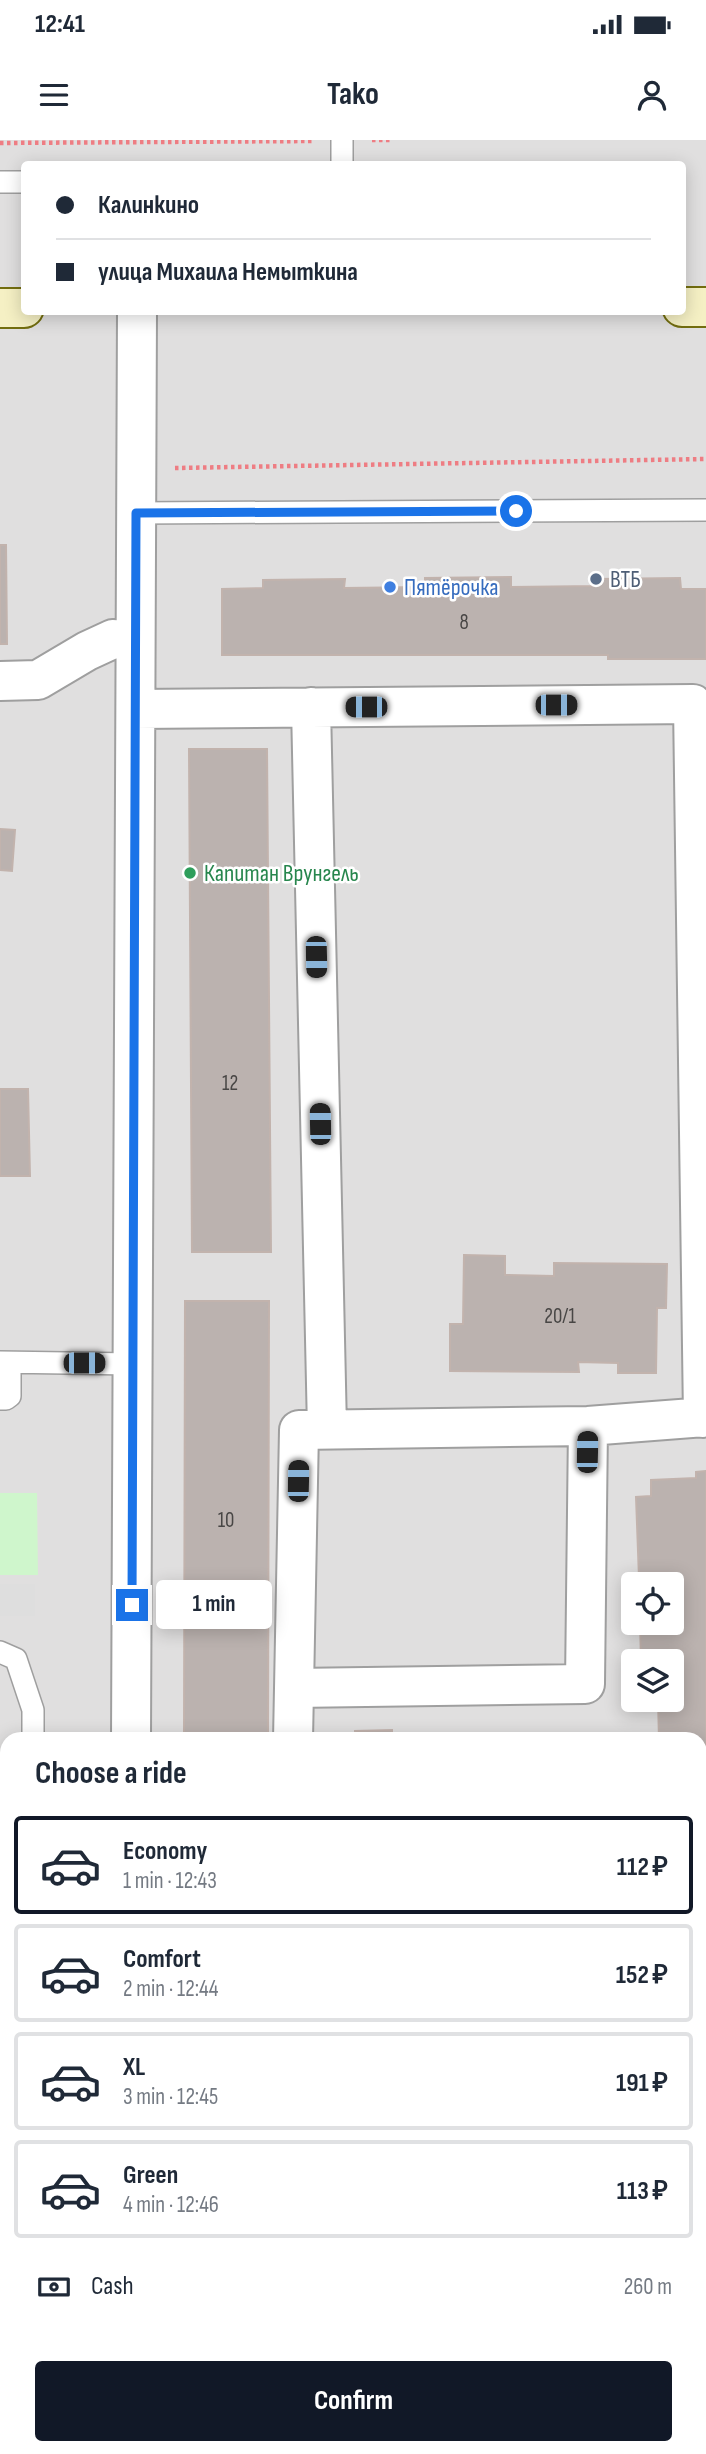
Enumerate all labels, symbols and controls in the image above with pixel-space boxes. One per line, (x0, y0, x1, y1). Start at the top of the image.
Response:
text: 12:41 (35, 9, 85, 40)
text: Tako (327, 75, 379, 114)
icon: menu (35, 76, 73, 114)
icon: person (633, 76, 671, 114)
text: Калинкино (98, 190, 199, 221)
text: улица Михаила Немыткина (98, 257, 358, 288)
route start (500, 495, 532, 527)
place label: ВТБ (610, 565, 641, 594)
marker: ВТБ (588, 571, 604, 587)
place label: Пятёрочка (404, 573, 498, 602)
marker: Пятёрочка (382, 579, 398, 595)
house number: 8 (459, 610, 469, 635)
car (536, 695, 578, 716)
car (346, 697, 388, 718)
place label: Капитан Врунгель (204, 859, 359, 888)
marker: Капитан Врунгель (182, 865, 198, 881)
car (306, 936, 327, 978)
house number: 12 (222, 1071, 238, 1096)
car (310, 1103, 331, 1145)
house number: 20/1 (544, 1304, 576, 1329)
car (64, 1353, 106, 1374)
car (577, 1431, 598, 1473)
car (288, 1460, 309, 1502)
house number: 10 (218, 1508, 234, 1533)
map controls (621, 1572, 684, 1712)
button: locate (621, 1572, 684, 1635)
callout: 1 min (156, 1580, 272, 1630)
route end (116, 1589, 148, 1621)
text: 1 min (193, 1590, 235, 1618)
button: layers (621, 1649, 684, 1712)
text: Choose a ride (35, 1754, 187, 1793)
icon: car (39, 1834, 102, 1897)
text: Economy (123, 1836, 207, 1867)
text: 112 ₽ (617, 1852, 668, 1883)
text: 1 min · 12:43 (123, 1867, 217, 1895)
icon: car (39, 1942, 102, 2005)
text: Comfort (123, 1944, 201, 1975)
text: 152 ₽ (616, 1960, 668, 1991)
text: 2 min · 12:44 (123, 1975, 218, 2003)
icon: car (39, 2050, 102, 2113)
text: XL (123, 2052, 145, 2083)
text: 191 ₽ (616, 2068, 668, 2099)
text: 3 min · 12:45 (123, 2083, 218, 2111)
icon: car (39, 2158, 102, 2221)
text: Green (123, 2160, 178, 2191)
text: 113 ₽ (617, 2176, 668, 2207)
text: 4 min · 12:46 (123, 2191, 219, 2219)
icon: cash (35, 2268, 73, 2306)
text: Cash (91, 2271, 134, 2302)
text: 260 m (624, 2273, 672, 2301)
button: Confirm (35, 2361, 672, 2441)

